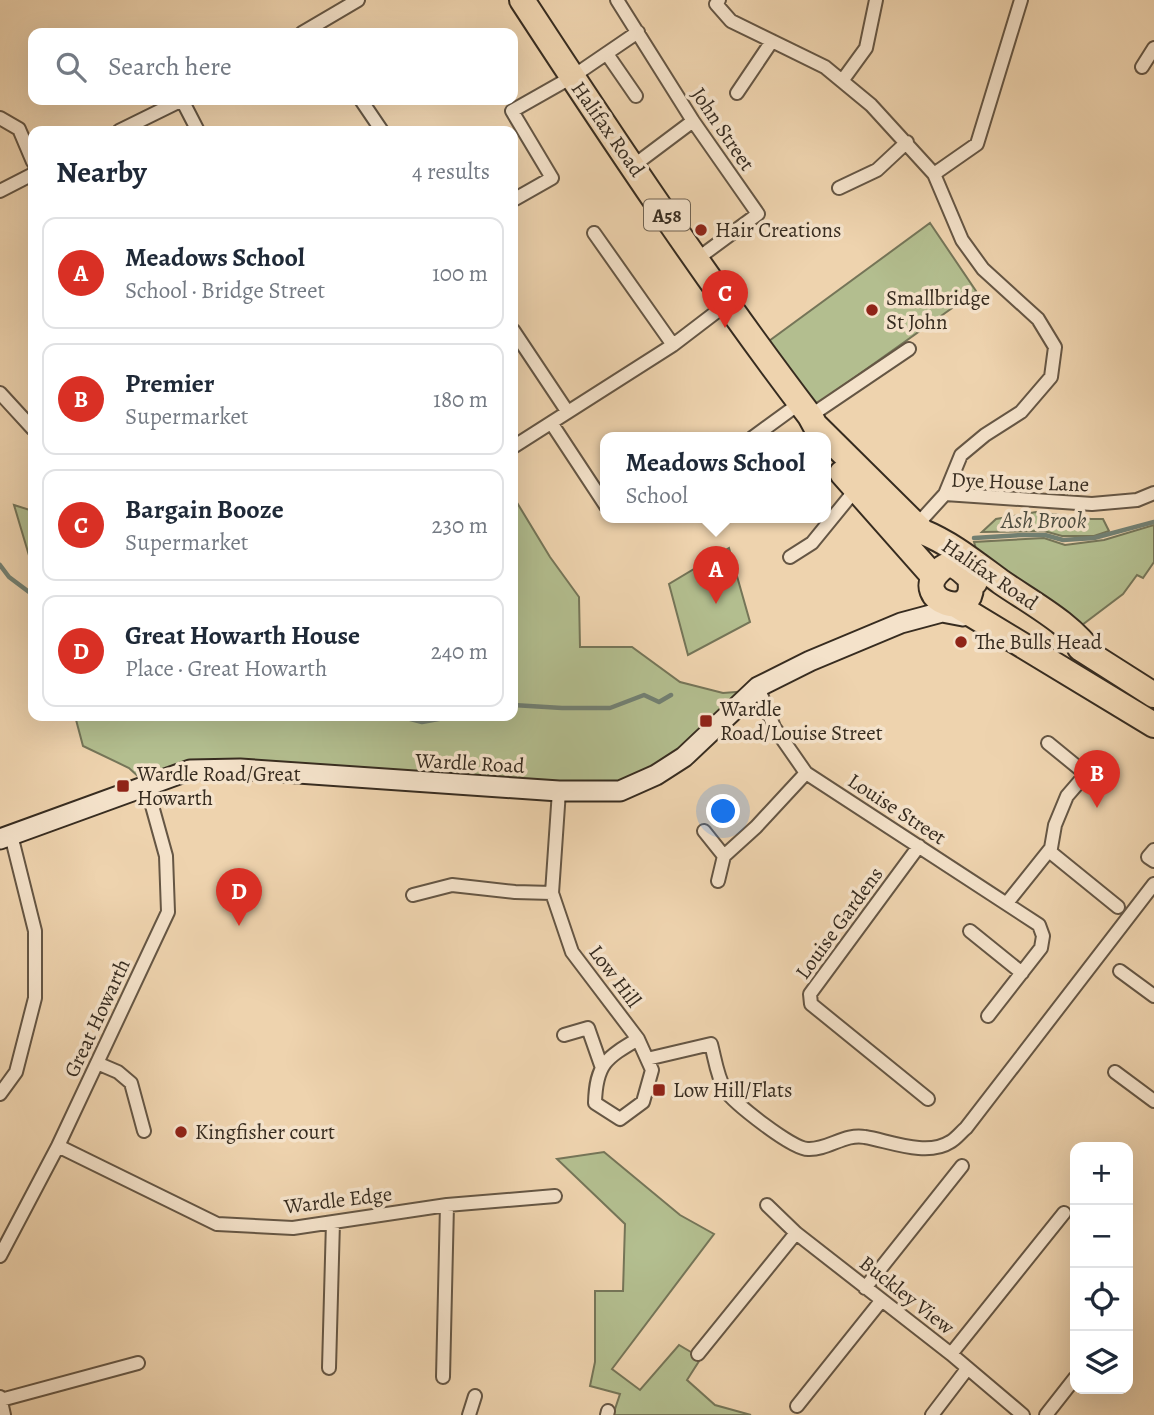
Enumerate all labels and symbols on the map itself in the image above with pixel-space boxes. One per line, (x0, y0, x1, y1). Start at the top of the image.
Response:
street label: Halifax Road (565, 76, 652, 183)
street label: John Street (685, 82, 761, 176)
road number: A58 (644, 200, 690, 230)
place label: Hair Creations (715, 216, 841, 244)
marker: Hair Creations (693, 222, 709, 238)
pin: C (702, 270, 748, 328)
place label: Smallbridge St John (886, 284, 990, 336)
marker: Smallbridge St John (864, 302, 880, 318)
street label: Dye House Lane (950, 466, 1090, 498)
water label: Ash Brook (1000, 505, 1087, 536)
street label: Halifax Road (936, 531, 1044, 617)
pin: A (693, 546, 739, 604)
place label: The Bulls Head (975, 628, 1103, 656)
marker: The Bulls Head (953, 634, 969, 650)
place label: Wardle Road/Louise Street (719, 695, 883, 747)
marker: Wardle Road/Louise Street (698, 713, 714, 729)
street label: Wardle Road (414, 746, 526, 780)
pin: B (1074, 750, 1120, 808)
place label: Wardle Road/Great Howarth (136, 760, 301, 812)
street label: Louise Street (842, 767, 952, 851)
marker: Wardle Road/Great Howarth (115, 778, 131, 794)
your location (706, 794, 740, 828)
street label: Louise Gardens (789, 861, 889, 985)
pin: D (216, 868, 262, 926)
street label: Low Hill (582, 939, 648, 1013)
street label: Great Howarth (57, 954, 137, 1082)
place label: Low Hill/Flats (673, 1076, 792, 1104)
marker: Low Hill/Flats (651, 1082, 667, 1098)
place label: Kingfisher court (195, 1118, 335, 1146)
marker: Kingfisher court (173, 1124, 189, 1140)
street label: Wardle Edge (281, 1179, 394, 1221)
street label: Buckley View (854, 1249, 960, 1341)

